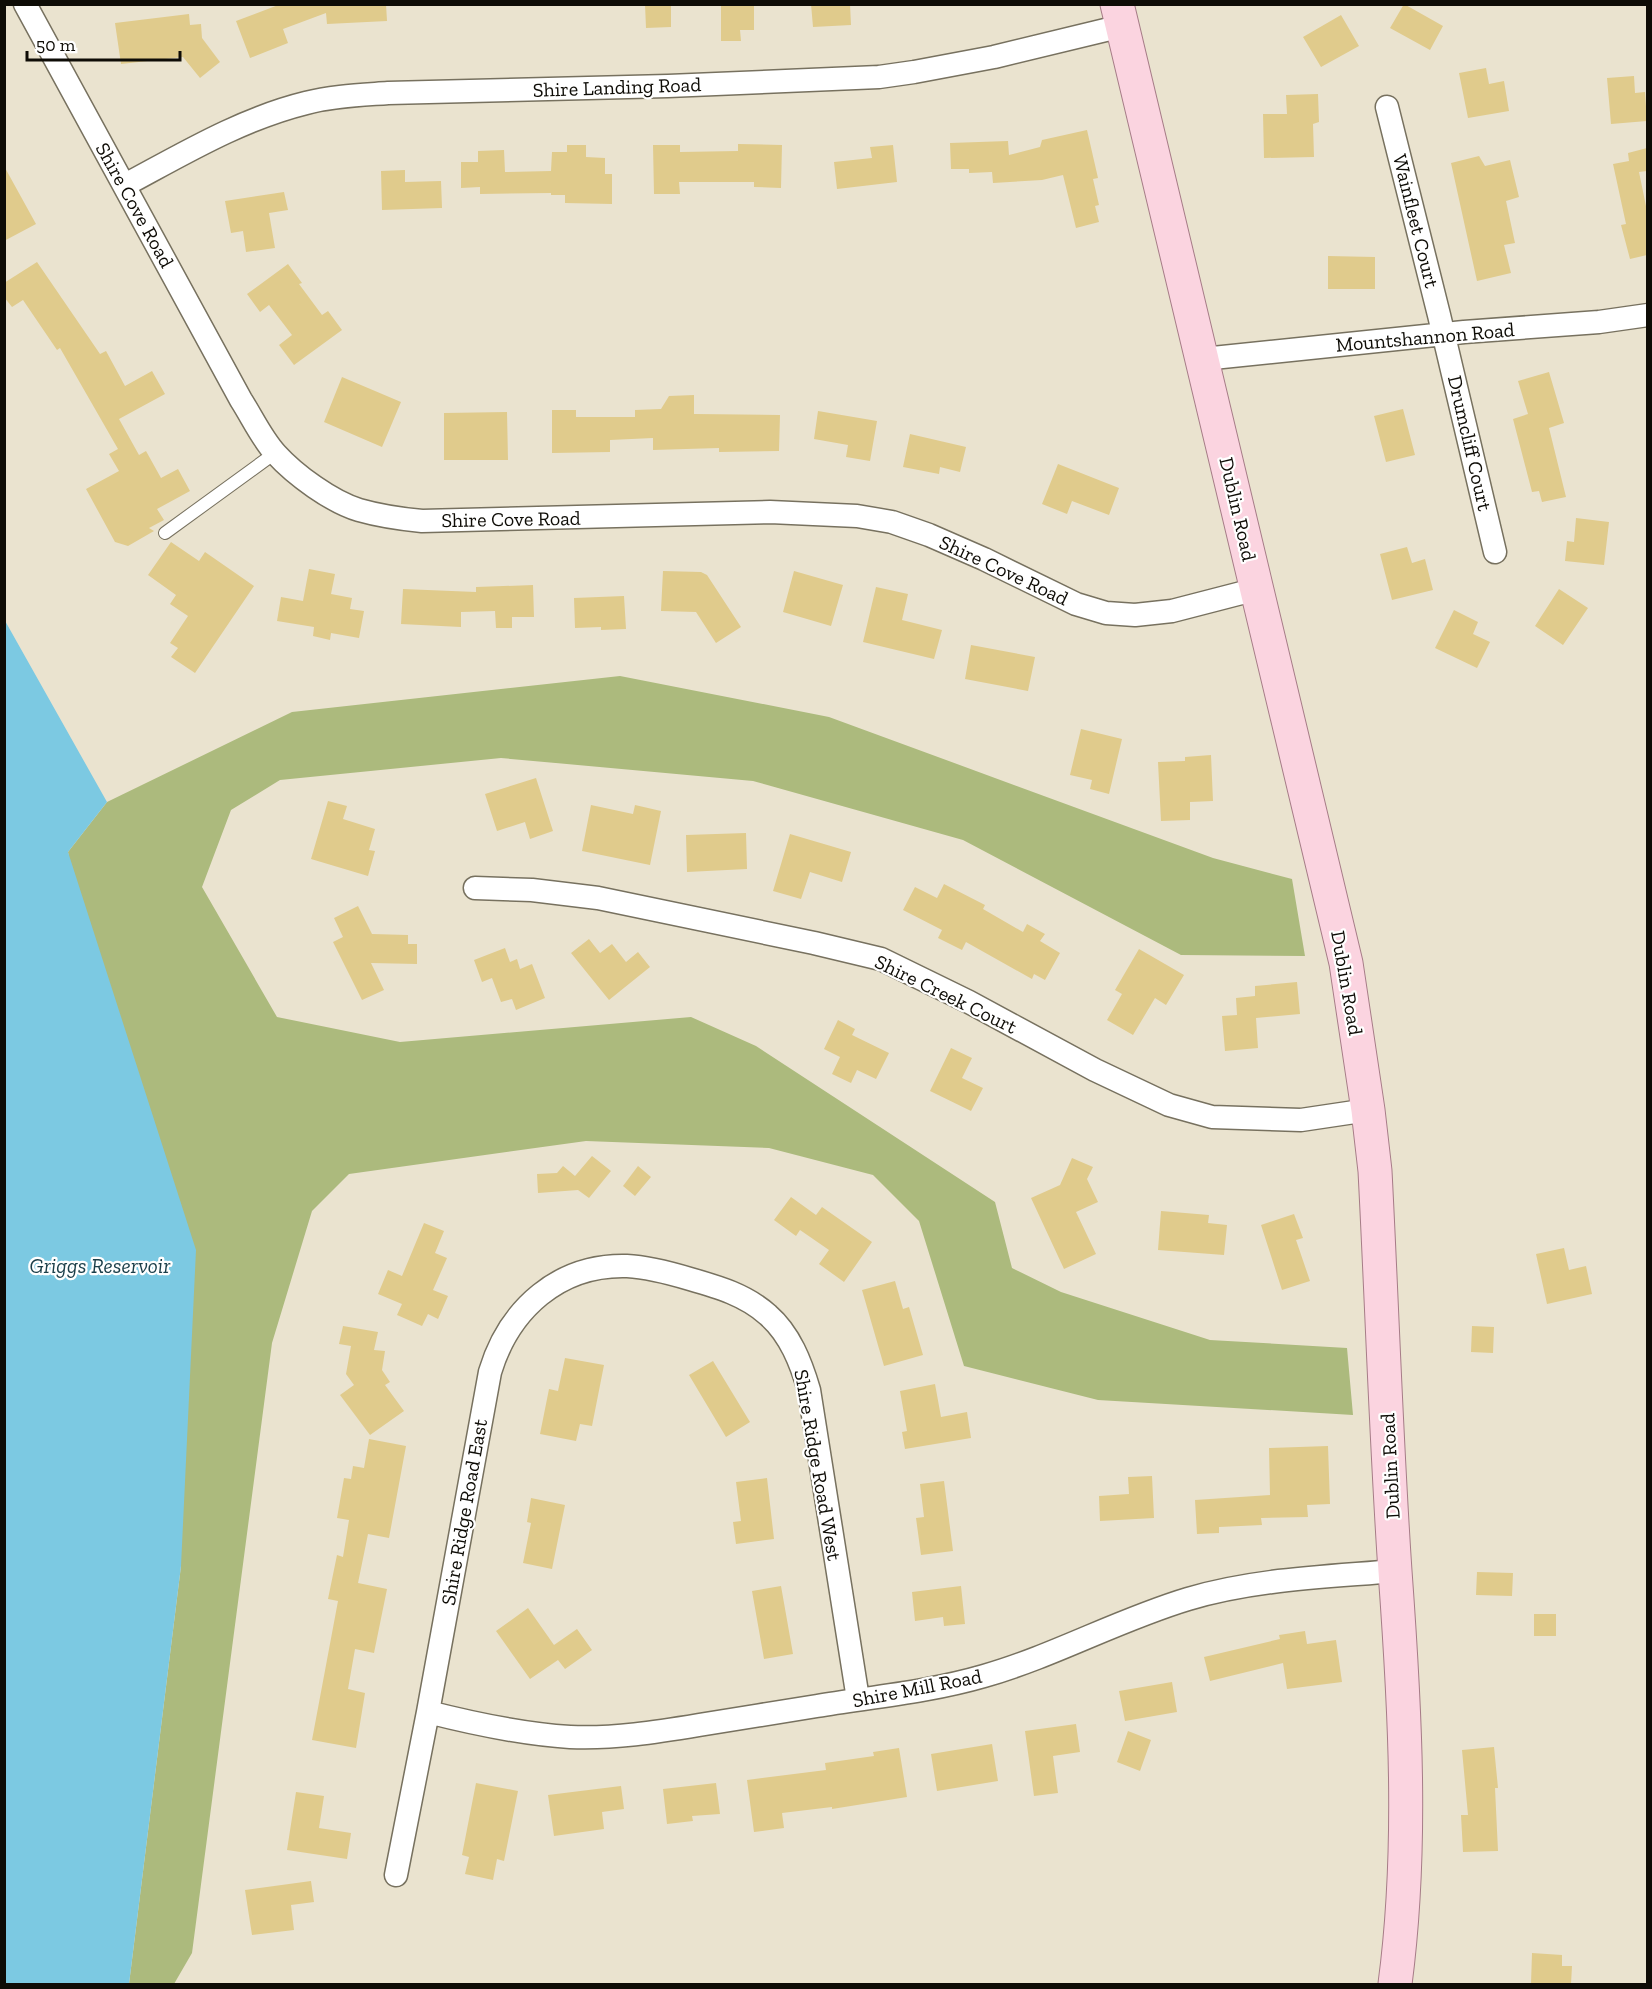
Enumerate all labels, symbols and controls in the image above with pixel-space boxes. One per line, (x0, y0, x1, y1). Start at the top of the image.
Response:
scale bar (27, 24, 180, 62)
text: 50 m (36, 34, 76, 56)
street label: Shire Landing Road (532, 72, 702, 102)
street label: Shire Cove Road (91, 138, 179, 272)
street label: Wainfleet Court (1388, 152, 1444, 291)
street label: Mountshannon Road (1335, 317, 1515, 357)
street label: Drumcliff Court (1443, 373, 1497, 514)
street label: Dublin Road (1214, 455, 1262, 563)
street label: Shire Cove Road (441, 506, 581, 532)
street label: Shire Cove Road (936, 530, 1072, 610)
street label: Dublin Road (1326, 929, 1368, 1037)
street label: Shire Creek Court (871, 949, 1021, 1039)
water label: Griggs Reservoir (30, 1253, 171, 1278)
street label: Shire Ridge Road West (789, 1367, 847, 1563)
street label: Dublin Road (1375, 1412, 1405, 1520)
street label: Shire Ridge Road East (436, 1416, 492, 1607)
street label: Shire Mill Road (850, 1664, 984, 1712)

